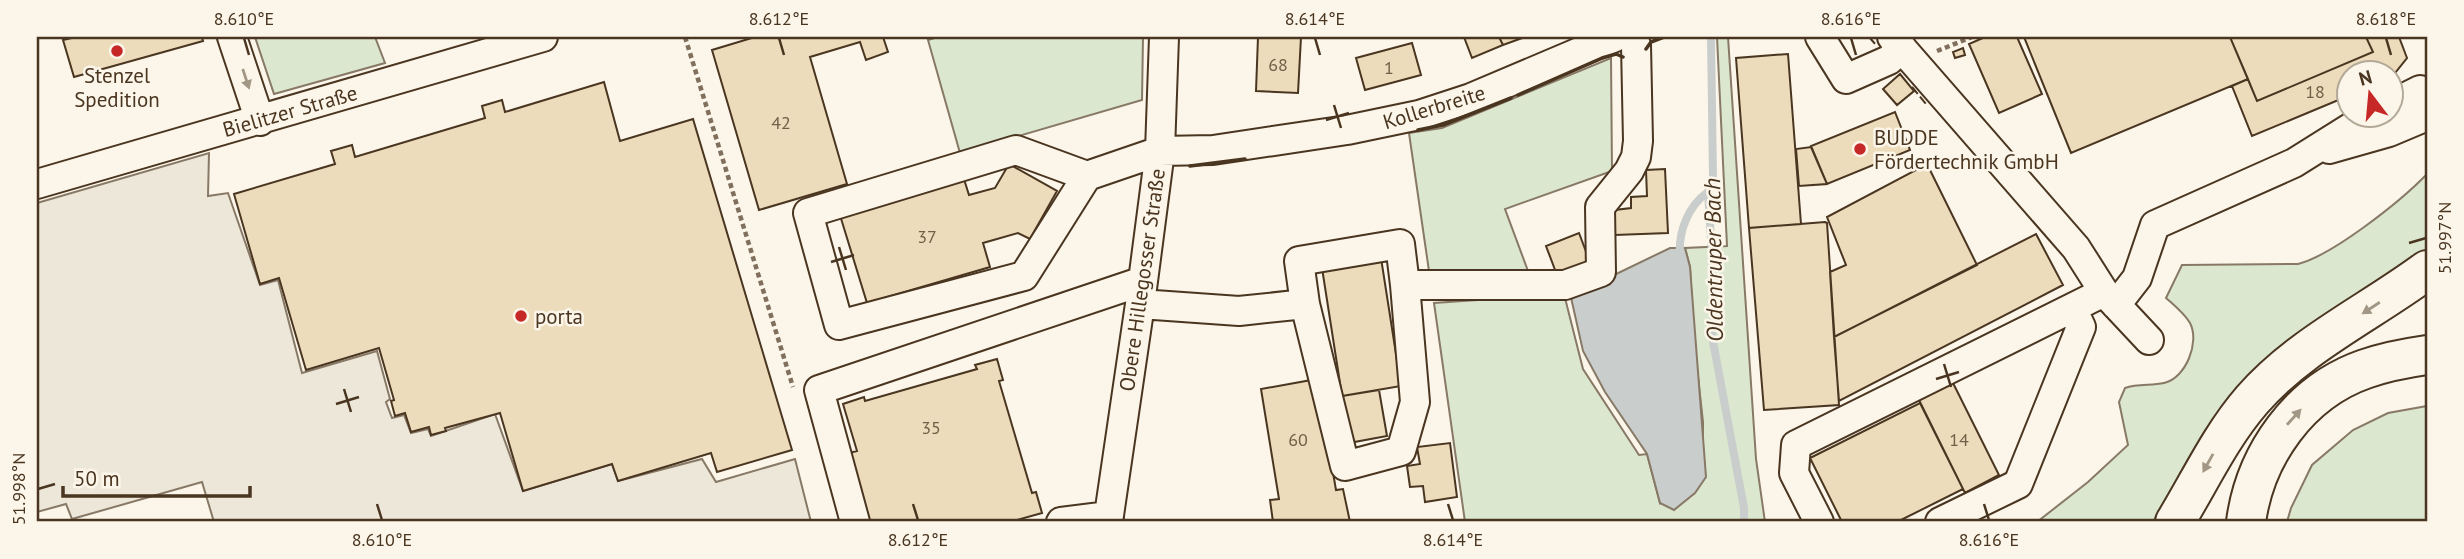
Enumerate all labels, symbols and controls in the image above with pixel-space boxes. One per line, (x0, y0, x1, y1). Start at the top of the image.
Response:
text: 8.610°E (214, 7, 274, 30)
text: 8.612°E (749, 7, 809, 30)
text: 8.614°E (1285, 7, 1345, 30)
text: 8.616°E (1821, 7, 1881, 30)
text: 8.618°E (2356, 7, 2416, 30)
marker: Stenzel Spedition (109, 43, 125, 59)
house number: 68 (1268, 53, 1288, 76)
house number: 1 (1384, 56, 1394, 79)
north arrow (2334, 60, 2404, 130)
place label: Stenzel Spedition (74, 62, 160, 113)
text: N (2356, 64, 2375, 91)
one-way arrow (241, 68, 252, 89)
street label: Bielitzer Straße (220, 79, 360, 143)
street label: Kollerbreite (1380, 79, 1488, 135)
house number: 18 (2305, 80, 2325, 103)
house number: 42 (771, 111, 791, 134)
place label: BUDDE Fördertechnik GmbH (1874, 124, 2059, 175)
marker: BUDDE Fördertechnik GmbH (1852, 141, 1868, 157)
street label: Obere Hillegosser Straße (1113, 167, 1171, 393)
water label: Oldentruper Bach (1697, 178, 1729, 342)
text: 51.997°N (2433, 202, 2456, 274)
house number: 37 (917, 225, 937, 248)
one-way arrow (2361, 301, 2380, 314)
place label: porta (535, 303, 583, 330)
marker: porta (513, 308, 529, 324)
one-way arrow (2285, 409, 2301, 426)
house number: 35 (921, 416, 941, 439)
house number: 60 (1288, 428, 1308, 451)
house number: 14 (1949, 428, 1969, 451)
text: 51.998°N (7, 453, 30, 525)
one-way arrow (2202, 453, 2214, 473)
scale bar (63, 454, 250, 498)
text: 50 m (74, 465, 120, 492)
text: 8.610°E (352, 528, 412, 551)
text: 8.612°E (888, 528, 948, 551)
text: 8.614°E (1423, 528, 1483, 551)
text: 8.616°E (1959, 528, 2019, 551)

